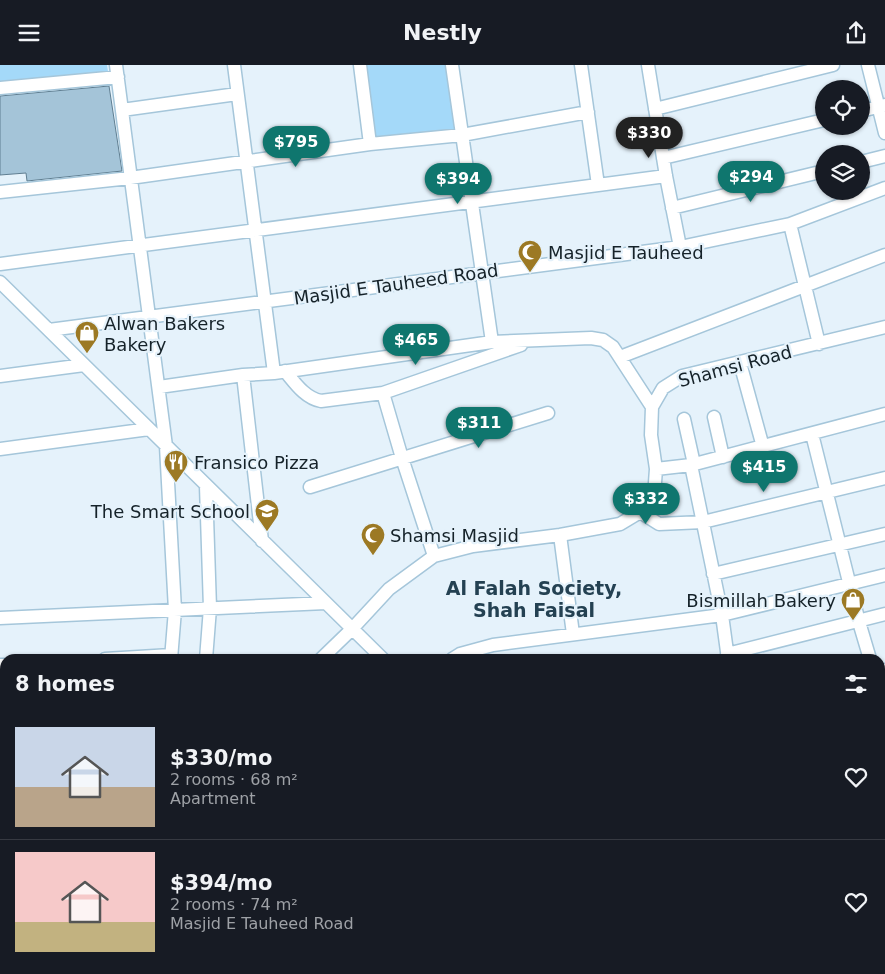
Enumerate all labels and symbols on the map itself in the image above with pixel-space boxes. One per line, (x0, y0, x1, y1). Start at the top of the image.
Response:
pin: $330 (619, 117, 679, 159)
pin: $795 (266, 126, 326, 168)
pin: $294 (721, 161, 781, 203)
pin: $394 (428, 163, 488, 205)
mosque icon: Masjid E Tauheed (517, 239, 543, 273)
place label: Masjid E Tauheed (548, 242, 704, 263)
street label: Masjid E Tauheed Road (292, 259, 500, 309)
place label: Alwan Bakers Bakery (104, 313, 225, 355)
shop icon: Alwan Bakers Bakery (74, 320, 100, 354)
pin: $465 (386, 323, 446, 366)
street label: Shamsi Road (676, 341, 794, 391)
pin: $311 (449, 407, 509, 449)
restaurant icon: Fransico Pizza (163, 449, 189, 483)
pin: $415 (734, 451, 794, 493)
place label: Fransico Pizza (194, 452, 319, 473)
pin: $332 (616, 483, 676, 525)
school or university icon: The Smart School (254, 498, 280, 532)
place label: The Smart School (90, 501, 250, 522)
mosque icon: Shamsi Masjid (360, 522, 386, 556)
place label: Shamsi Masjid (390, 525, 519, 546)
district label: Al Falah Society, Shah Faisal (446, 577, 622, 621)
shop icon: Bismillah Bakery (840, 587, 866, 621)
place label: Bismillah Bakery (686, 590, 836, 611)

